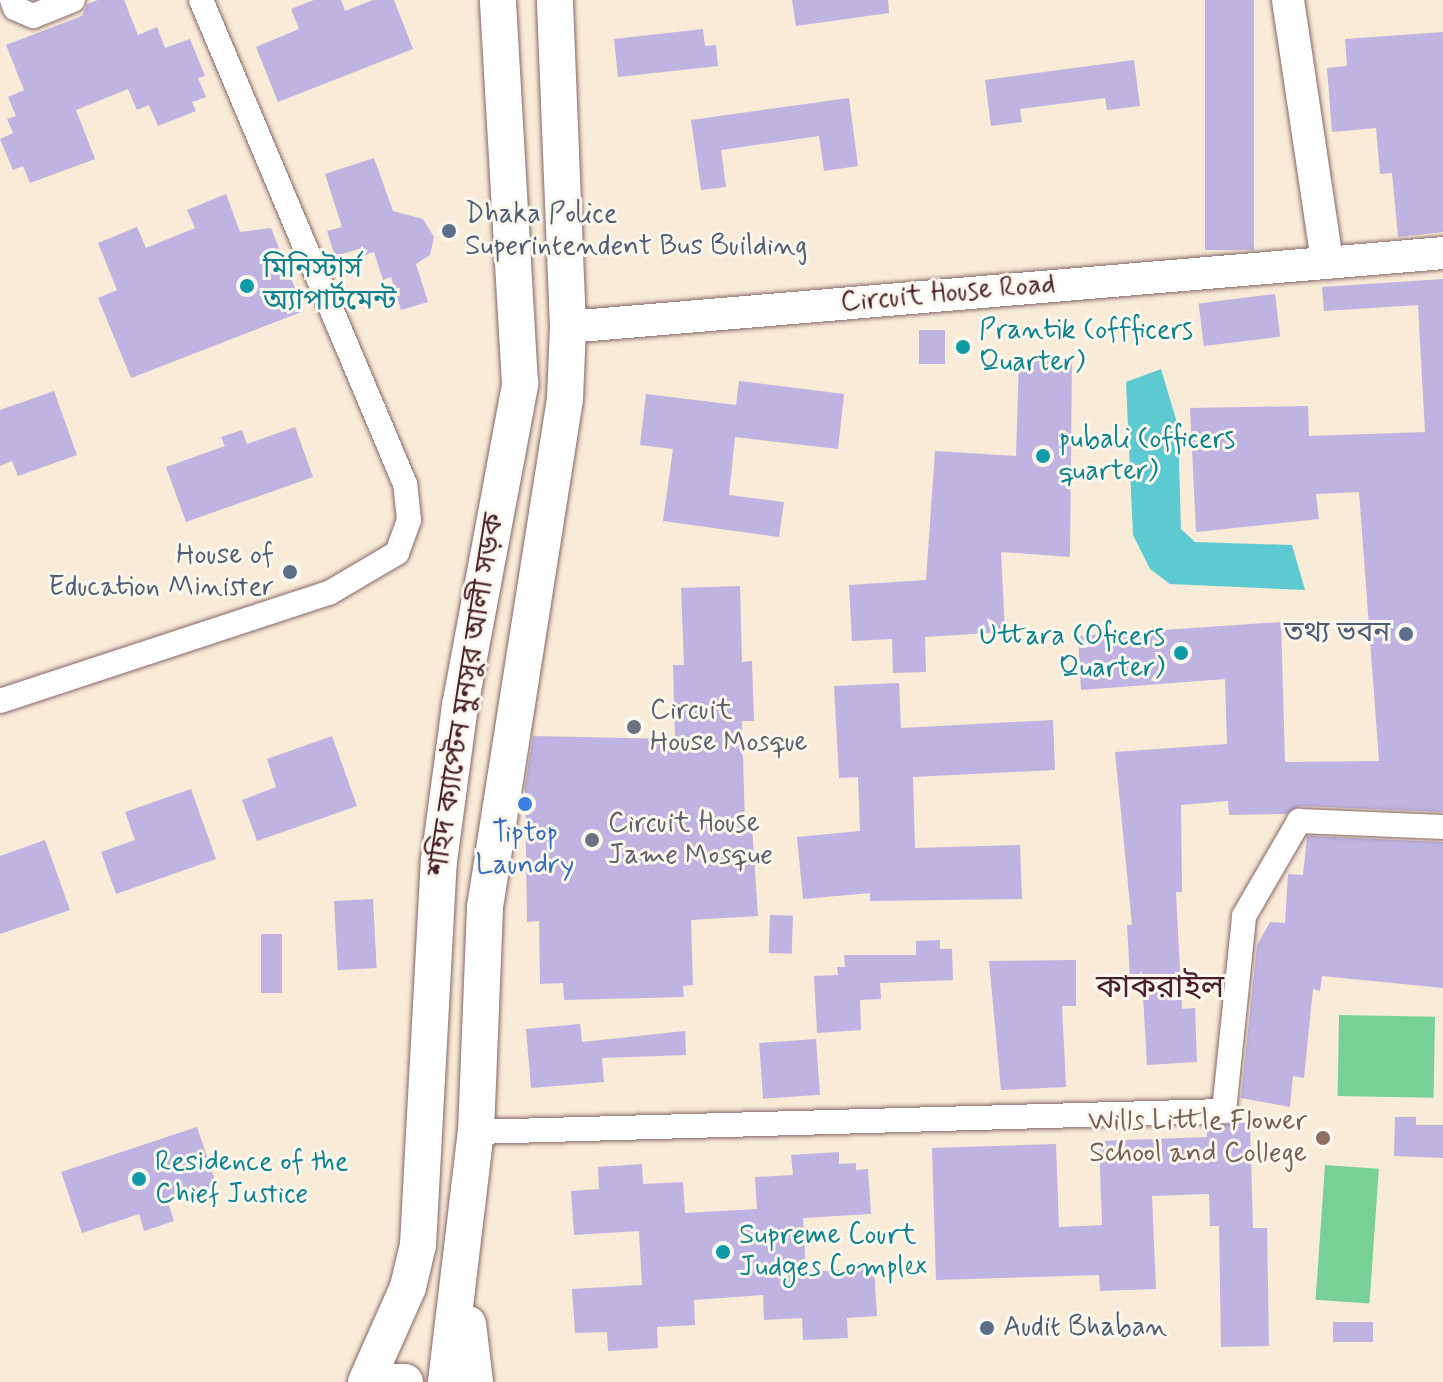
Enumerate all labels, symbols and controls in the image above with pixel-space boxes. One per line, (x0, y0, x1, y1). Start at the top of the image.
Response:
place label: Dhaka Police Superintendent Bus Building (465, 198, 803, 264)
marker: Dhaka Police Superintendent Bus Building (440, 222, 458, 240)
place label: মিনিস্টার্স অ্যাপার্টমেন্ট (263, 253, 396, 319)
street label: Circuit House Road (837, 268, 1059, 320)
marker: মিনিস্টার্স অ্যাপার্টমেন্ট (238, 277, 256, 295)
place label: Prantik (offficers Quarter) (979, 314, 1193, 380)
marker: Prantik (offficers Quarter) (954, 338, 972, 356)
place label: pubali (officers quarter) (1059, 423, 1235, 489)
marker: pubali (officers quarter) (1034, 447, 1052, 465)
street label: শহিদ ক্যাপ্টেন মুনসুর আলী সড়ক (422, 511, 512, 879)
place label: House of Education Minister (57, 539, 274, 605)
marker: House of Education Minister (281, 563, 299, 581)
place label: তথ্য ভবন (1284, 617, 1390, 651)
place label: Uttara (Oficers Quarter) (979, 620, 1165, 686)
marker: তথ্য ভবন (1397, 625, 1415, 643)
marker: Uttara (Oficers Quarter) (1172, 644, 1190, 662)
place label: Circuit House Mosque (650, 694, 812, 760)
marker: Circuit House Mosque (625, 718, 643, 736)
marker: Tiptop Laundry (516, 795, 534, 813)
place label: Circuit House Jame Mosque (608, 807, 773, 873)
place label: Tiptop Laundry (476, 817, 574, 883)
marker: Circuit House Jame Mosque (583, 831, 601, 849)
district label: কাকরাইল (1096, 969, 1224, 1007)
place label: Wills Little Flower School and College (1082, 1105, 1307, 1171)
marker: Wills Little Flower School and College (1314, 1129, 1332, 1147)
place label: Residence of the Chief Justice (155, 1146, 349, 1212)
marker: Residence of the Chief Justice (130, 1170, 148, 1188)
place label: Supreme Court Judges Complex (739, 1219, 928, 1285)
marker: Supreme Court Judges Complex (714, 1243, 732, 1261)
place label: Audit Bhaban (1003, 1311, 1158, 1345)
marker: Audit Bhaban (978, 1319, 996, 1337)

